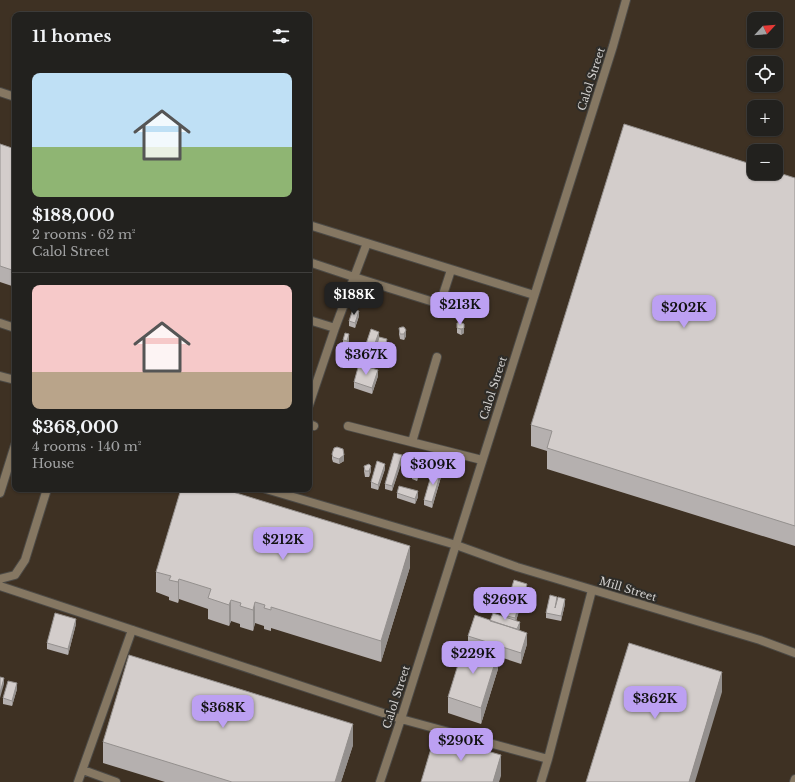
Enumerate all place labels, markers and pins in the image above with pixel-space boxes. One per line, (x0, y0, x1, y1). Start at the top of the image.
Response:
pin: $188K (326, 282, 382, 316)
pin: $213K (432, 292, 488, 326)
pin: $202K (656, 295, 712, 329)
pin: $367K (338, 342, 394, 376)
pin: $309K (405, 452, 461, 486)
pin: $212K (255, 527, 311, 561)
pin: $269K (477, 587, 533, 621)
pin: $229K (445, 641, 501, 675)
pin: $362K (627, 686, 683, 720)
pin: $368K (195, 695, 251, 729)
pin: $290K (433, 728, 489, 762)

